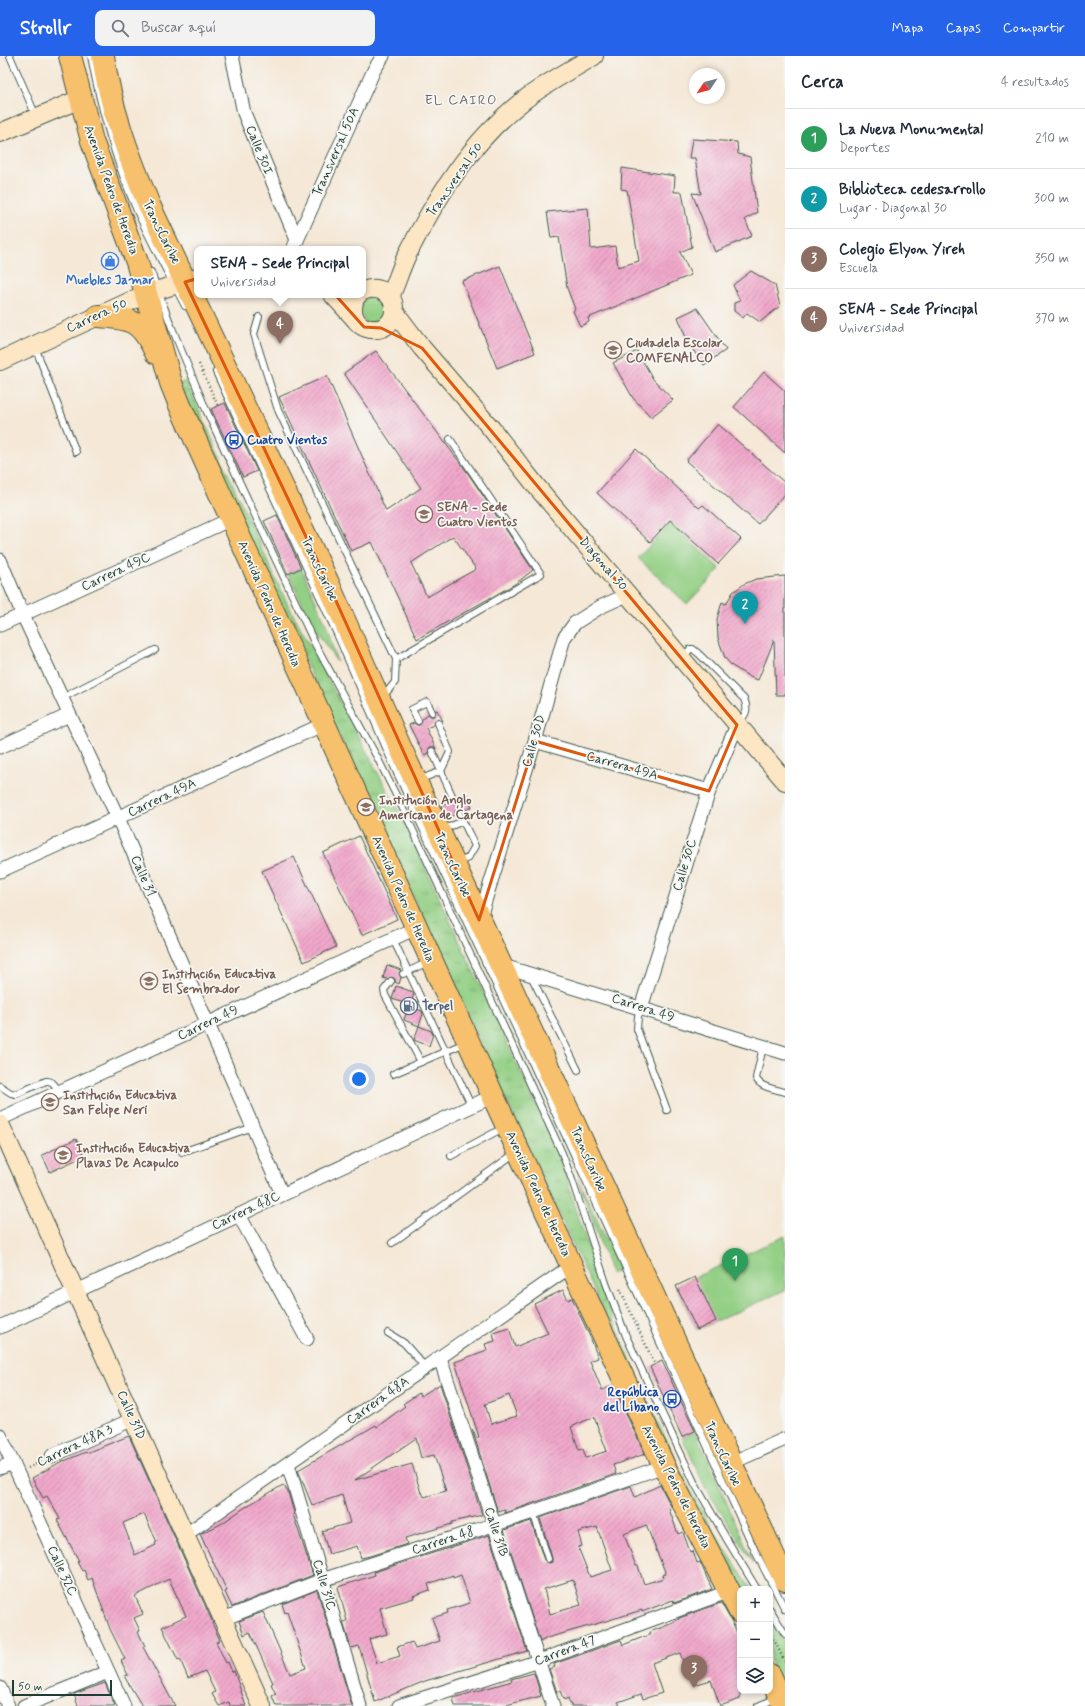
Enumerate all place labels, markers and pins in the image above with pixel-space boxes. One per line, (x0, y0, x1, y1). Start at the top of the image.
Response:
shop icon: Muebles Jamar (100, 251, 120, 271)
place label: Muebles Jamar (66, 272, 154, 289)
pin: 4 (267, 311, 293, 344)
place label: Ciudadela Escolar COMFENALCO (626, 335, 723, 367)
school or university icon: Ciudadela Escolar COMFENALCO (603, 340, 623, 360)
bus stop icon: Cuatro Vientos (224, 430, 244, 450)
place label: Cuatro Vientos (247, 432, 328, 449)
place label: SENA - Sede Cuatro Vientos (437, 499, 518, 531)
school or university icon: SENA - Sede Cuatro Vientos (414, 504, 434, 524)
pin: 2 (732, 591, 758, 624)
place label: Institución Anglo Americano de Cartagena (379, 792, 513, 826)
school or university icon: Institución Anglo Americano de Cartagena (356, 797, 376, 817)
place label: Institución Educativa El Sembrador (162, 966, 276, 998)
school or university icon: Institución Educativa El Sembrador (139, 971, 159, 991)
fuel station icon: Terpel (399, 996, 419, 1016)
place label: Terpel (422, 998, 453, 1015)
place label: Institución Educativa San Felipe Neri (63, 1087, 177, 1119)
school or university icon: Institución Educativa San Felipe Neri (40, 1092, 60, 1112)
place label: Institución Educativa Plavas De Acapulco (76, 1140, 190, 1172)
school or university icon: Institución Educativa Plavas De Acapulco (53, 1145, 73, 1165)
pin: 1 (722, 1248, 748, 1281)
place label: República del Líbano (603, 1384, 660, 1416)
bus stop icon: República del Líbano (662, 1389, 682, 1409)
pin: 3 (681, 1655, 707, 1688)

